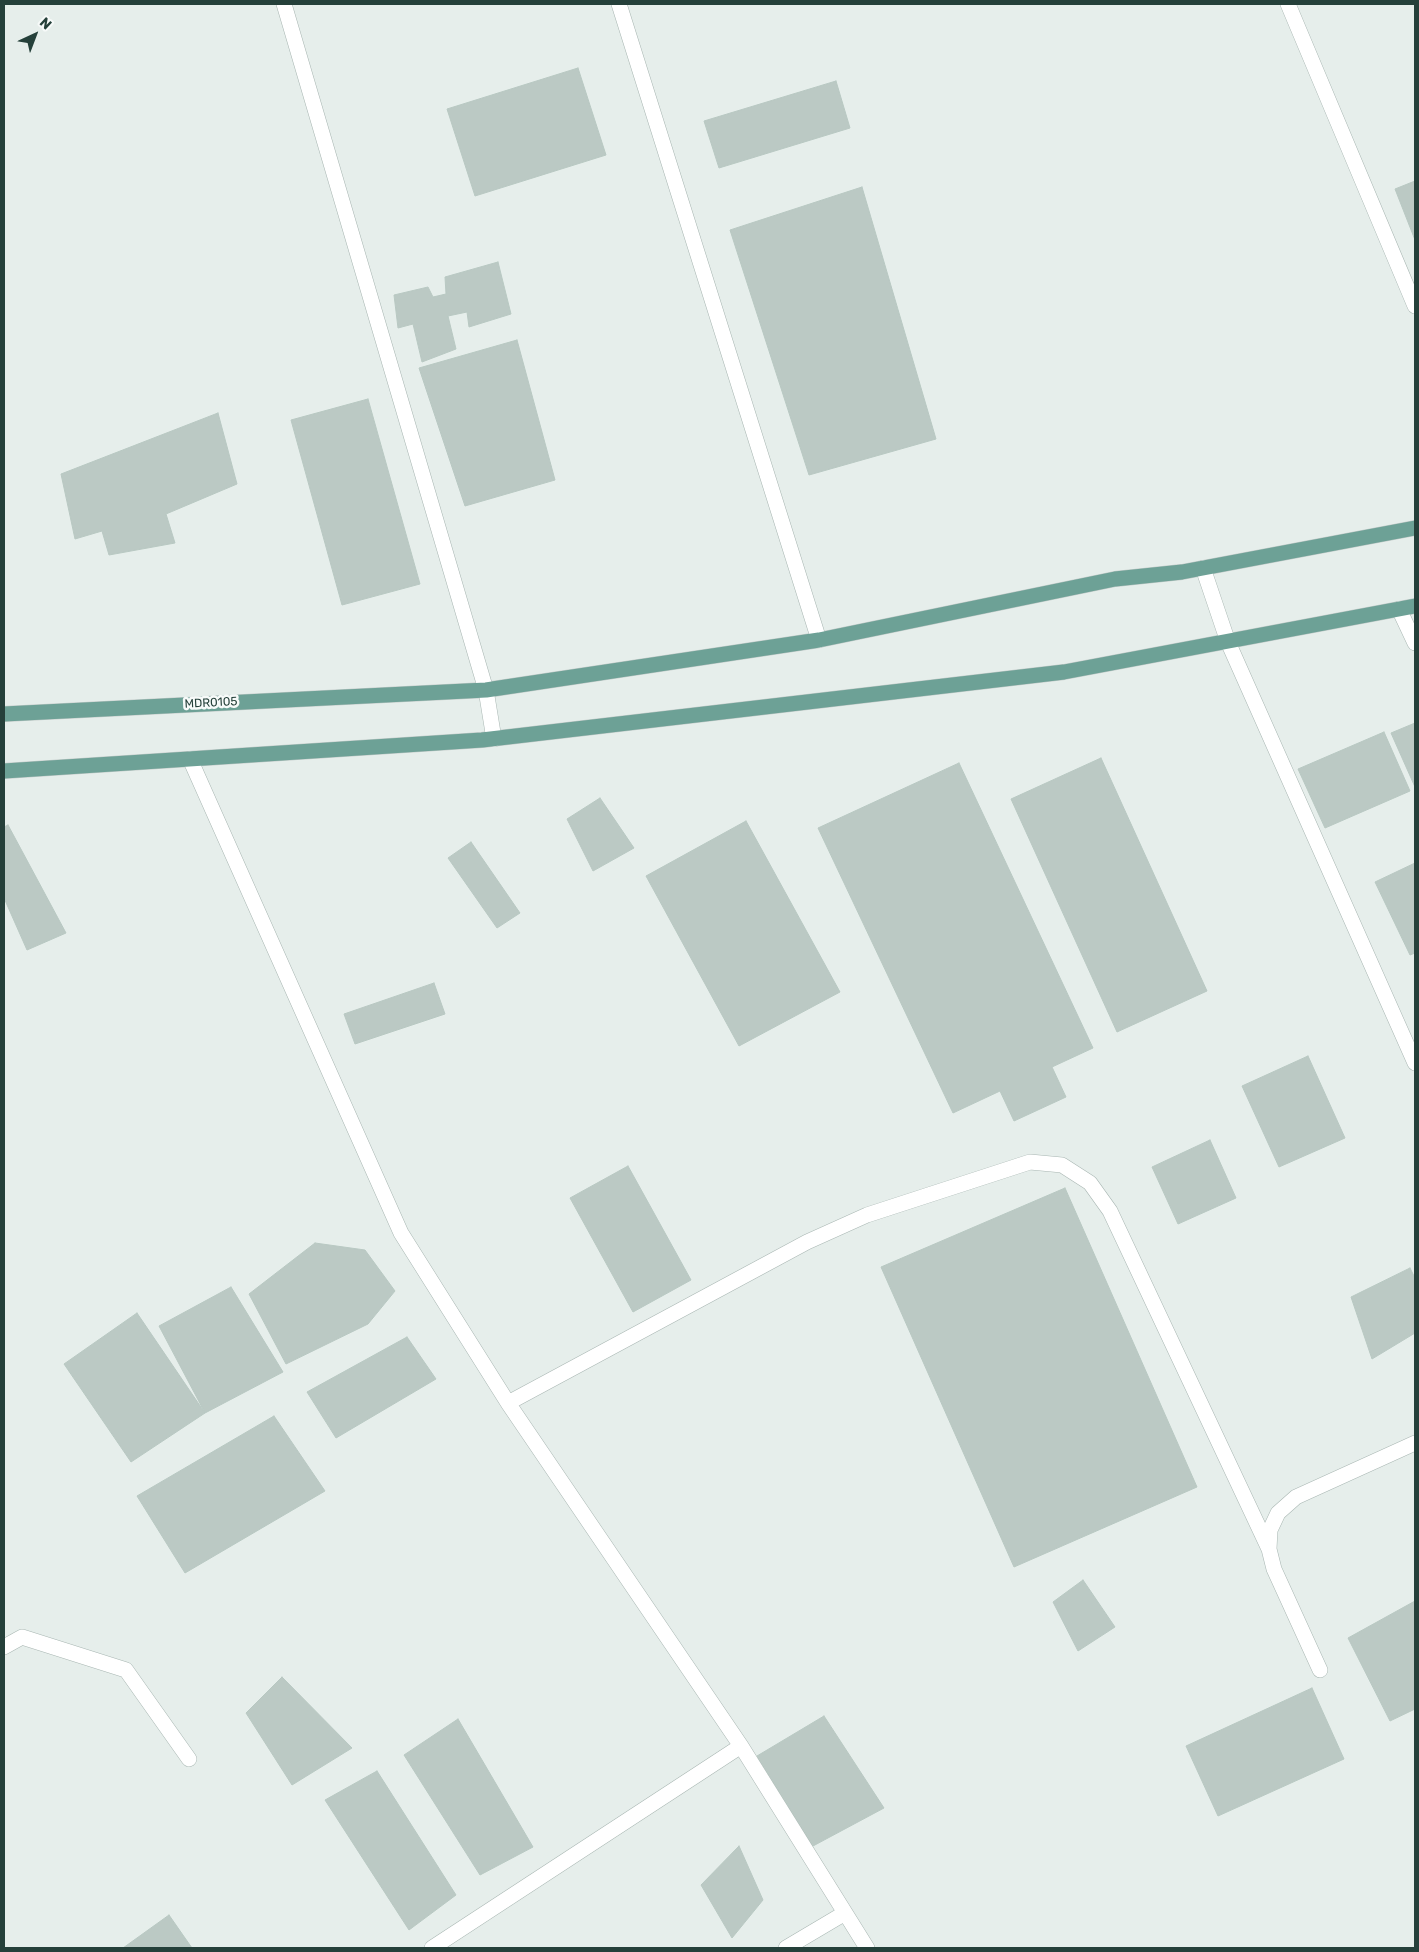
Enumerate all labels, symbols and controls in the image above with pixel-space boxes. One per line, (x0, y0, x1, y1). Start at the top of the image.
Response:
north arrow (10, 10, 60, 60)
text: N (36, 14, 55, 33)
street label: MDR0105 (184, 694, 238, 712)

